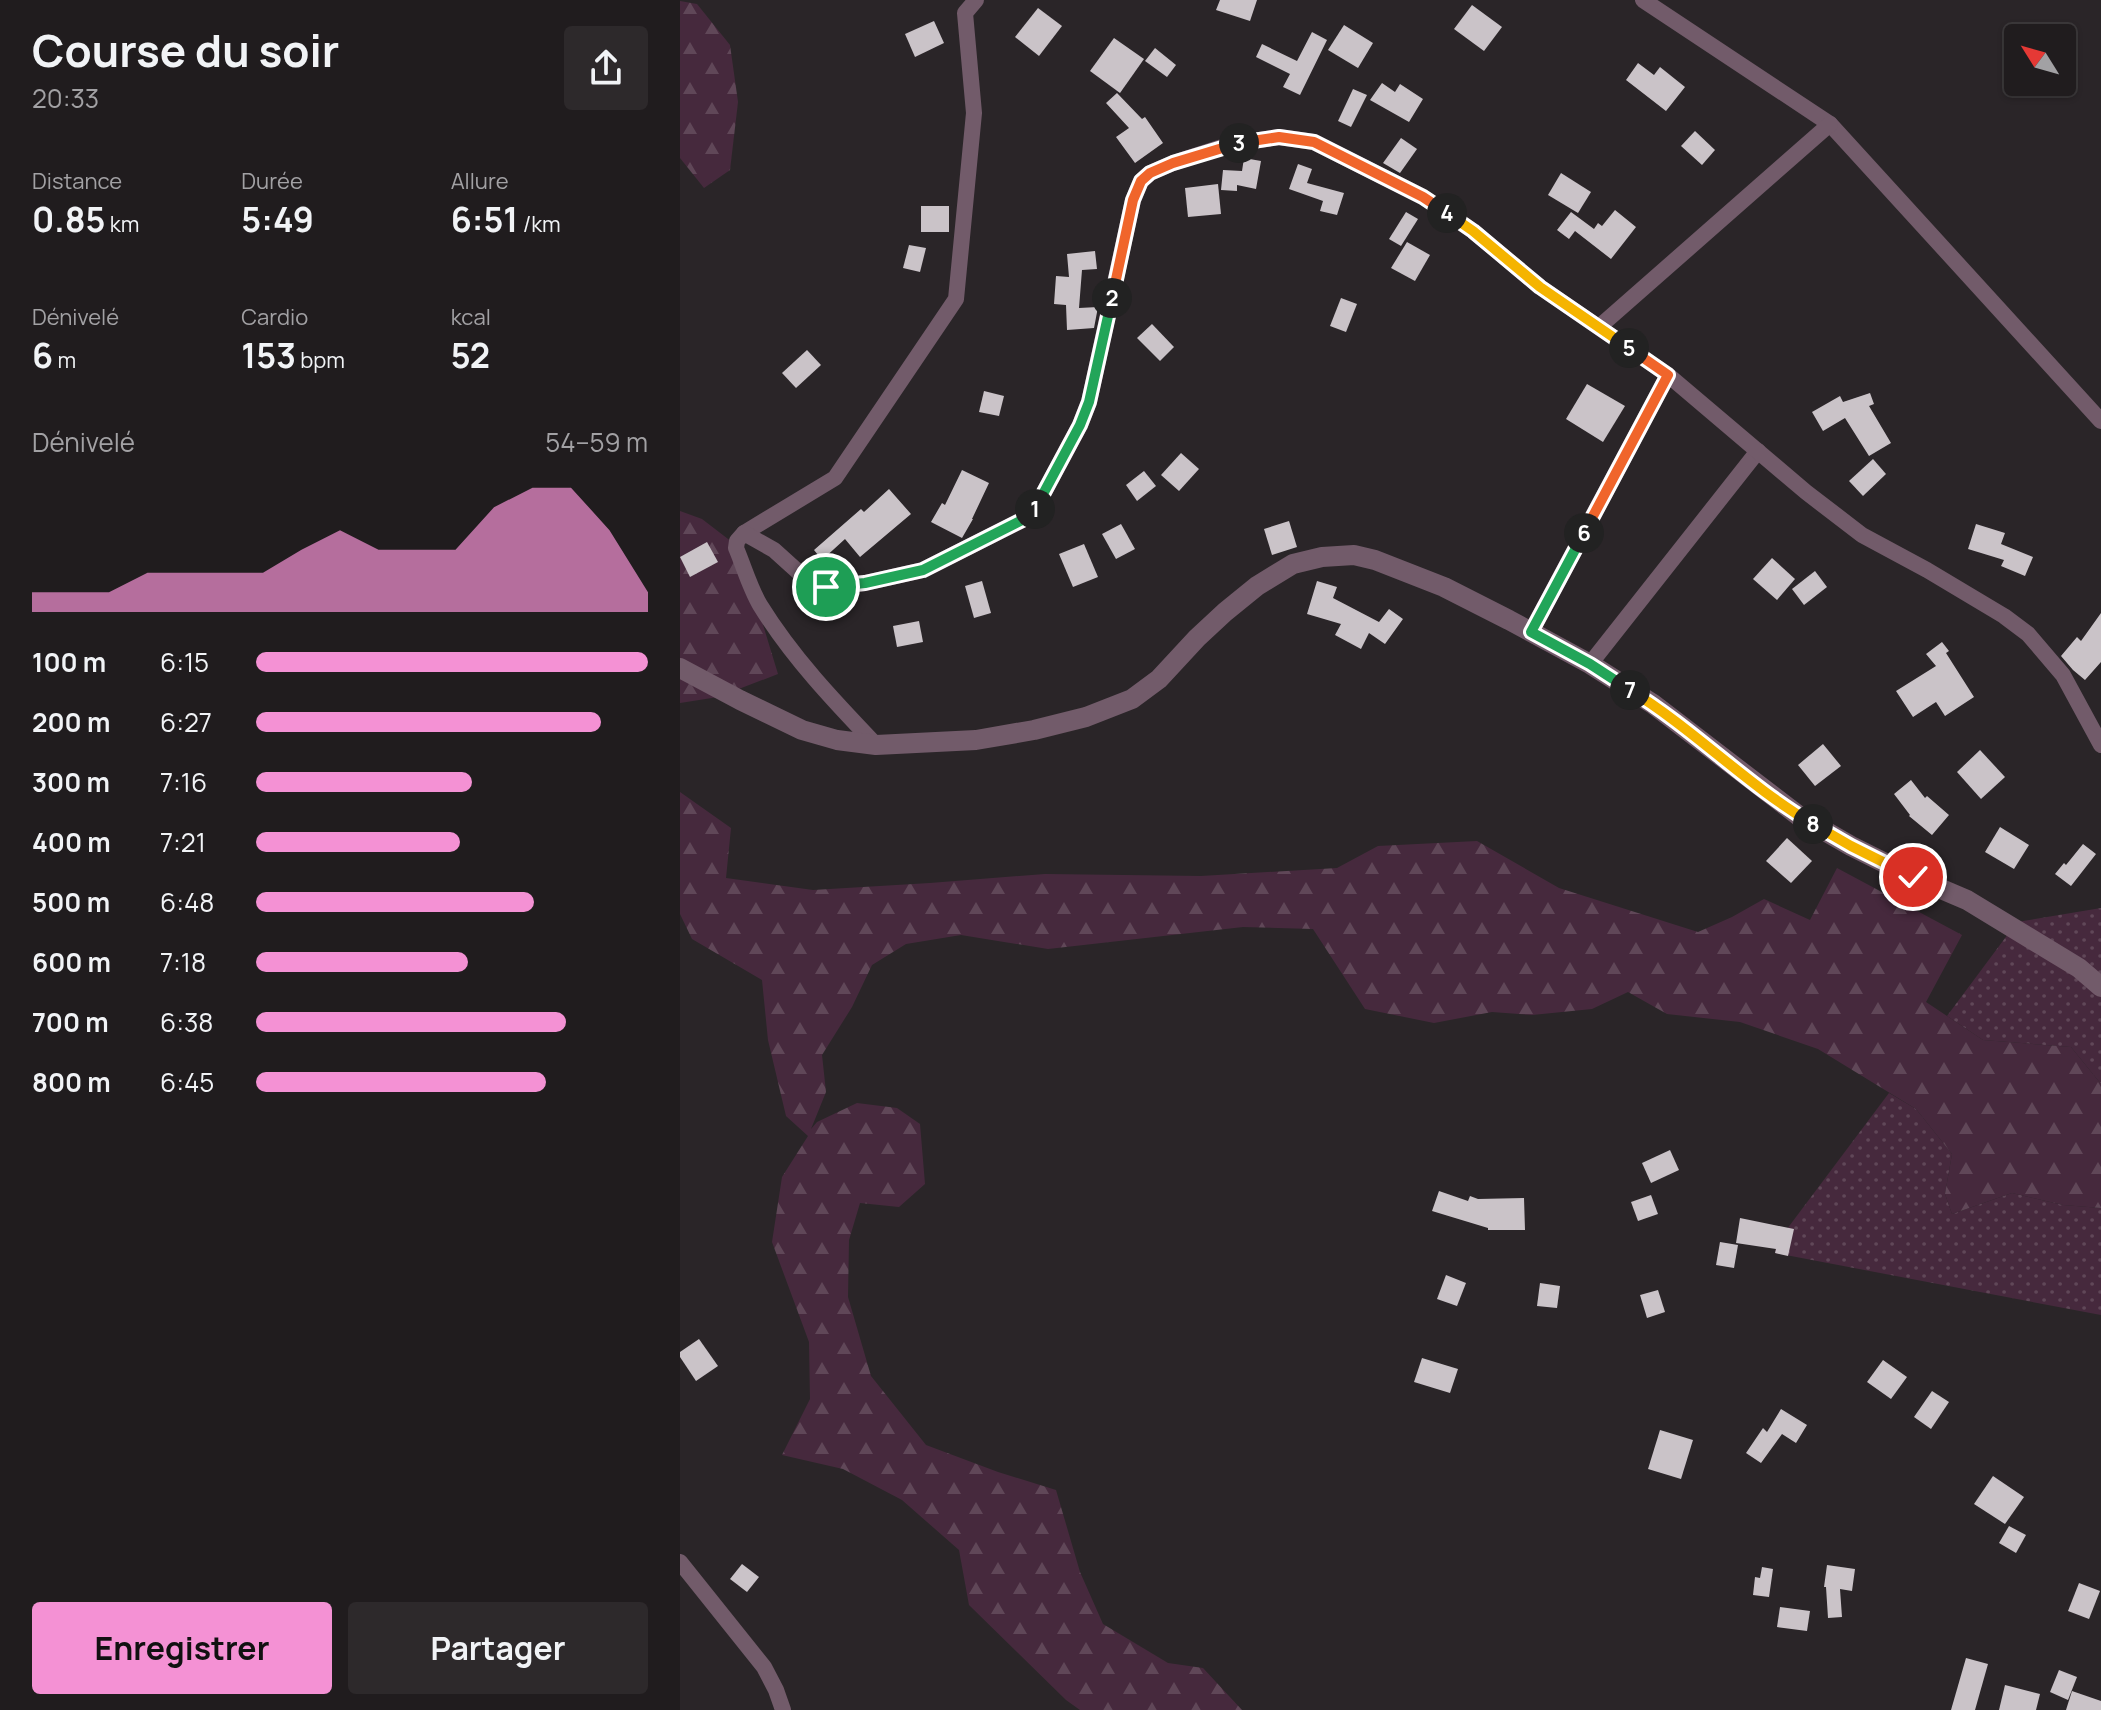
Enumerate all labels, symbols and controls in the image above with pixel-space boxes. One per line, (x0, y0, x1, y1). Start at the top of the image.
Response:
text: Course du soir (32, 20, 339, 80)
north arrow (2004, 24, 2076, 96)
map controls (2004, 24, 2076, 96)
button: share (564, 26, 648, 110)
text: 20:33 (32, 80, 99, 116)
pin: 3 (1219, 123, 1259, 163)
text: 3 (1233, 128, 1245, 158)
text: Distance (32, 166, 122, 196)
text: Durée (241, 166, 303, 196)
text: Allure (451, 166, 509, 196)
pin: 4 (1427, 193, 1467, 233)
text: 0.85 (32, 196, 105, 242)
text: 5:49 (241, 196, 314, 242)
text: 6:51 (451, 196, 518, 242)
text: 4 (1440, 198, 1454, 228)
text: km (105, 209, 139, 239)
text: /km (518, 209, 561, 239)
pin: 2 (1092, 278, 1132, 318)
text: 2 (1105, 283, 1119, 313)
text: Dénivelé (32, 302, 119, 332)
text: Cardio (241, 302, 308, 332)
text: kcal (451, 302, 491, 332)
pin: 5 (1609, 328, 1649, 368)
text: 6 (32, 332, 53, 378)
text: 153 (241, 332, 296, 378)
text: 52 (451, 332, 490, 378)
text: 5 (1623, 333, 1635, 363)
text: m (53, 345, 76, 375)
text: bpm (296, 345, 345, 375)
text: Dénivelé (32, 424, 135, 460)
text: 54–59 m (545, 424, 648, 460)
pin: 1 (1015, 489, 1055, 529)
text: 1 (1030, 494, 1040, 524)
pin: 6 (1564, 513, 1604, 553)
text: 6 (1577, 518, 1591, 548)
pin (792, 553, 860, 621)
icon: arrive (804, 565, 848, 609)
text: 100 m (32, 644, 106, 680)
text: 6:15 (160, 644, 209, 680)
pin: 7 (1610, 670, 1650, 710)
text: 7 (1624, 675, 1636, 705)
text: 200 m (32, 704, 110, 740)
text: 6:27 (160, 704, 212, 740)
text: 300 m (32, 764, 110, 800)
text: 7:16 (160, 764, 207, 800)
pin: 8 (1793, 804, 1833, 844)
text: 8 (1806, 809, 1820, 839)
text: 400 m (32, 824, 111, 860)
text: 7:21 (160, 824, 206, 860)
pin (1879, 843, 1947, 911)
icon: check (1891, 855, 1935, 899)
text: 500 m (32, 884, 110, 920)
text: 6:48 (160, 884, 214, 920)
text: 600 m (32, 944, 111, 980)
text: 7:18 (160, 944, 206, 980)
text: 700 m (32, 1004, 109, 1040)
text: 6:38 (160, 1004, 213, 1040)
text: 800 m (32, 1064, 111, 1100)
text: 6:45 (160, 1064, 214, 1100)
button: Enregistrer (32, 1602, 332, 1694)
button: Partager (348, 1602, 648, 1694)

